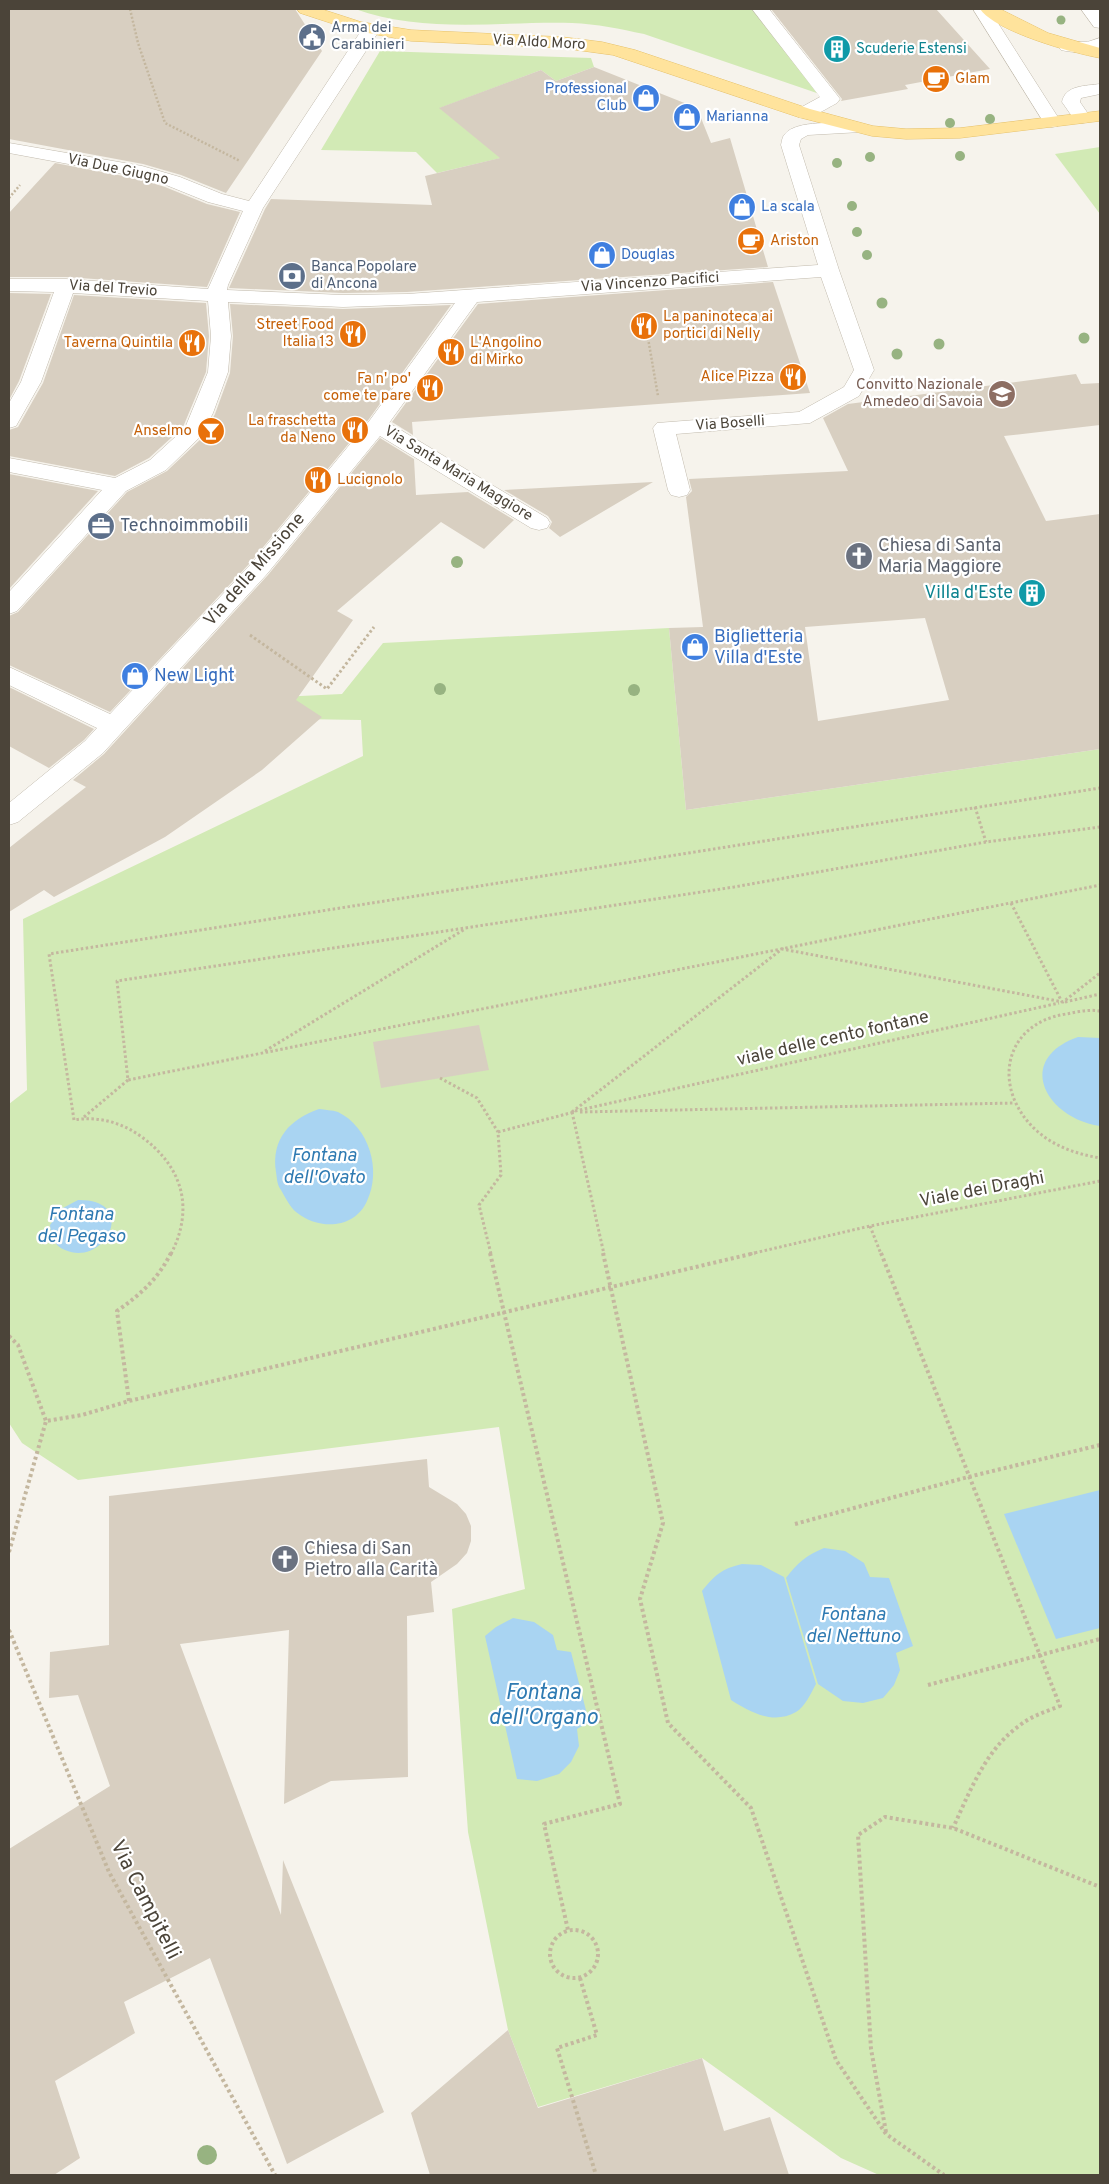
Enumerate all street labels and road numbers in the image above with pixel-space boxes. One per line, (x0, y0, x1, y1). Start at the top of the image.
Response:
street label: Via Aldo Moro (492, 31, 586, 55)
street label: Via Due Giugno (66, 150, 170, 190)
street label: Via Vincenzo Pacifici (580, 269, 720, 297)
street label: Via del Trevio (68, 276, 158, 302)
street label: Via Boselli (695, 412, 765, 436)
street label: Via Santa Maria Maggiore (380, 422, 536, 526)
street label: Via della Missione (199, 508, 311, 632)
street label: viale delle cento fontane (735, 1006, 931, 1072)
street label: Viale dei Draghi (918, 1167, 1046, 1213)
street label: Via Campitelli (103, 1836, 187, 1964)

